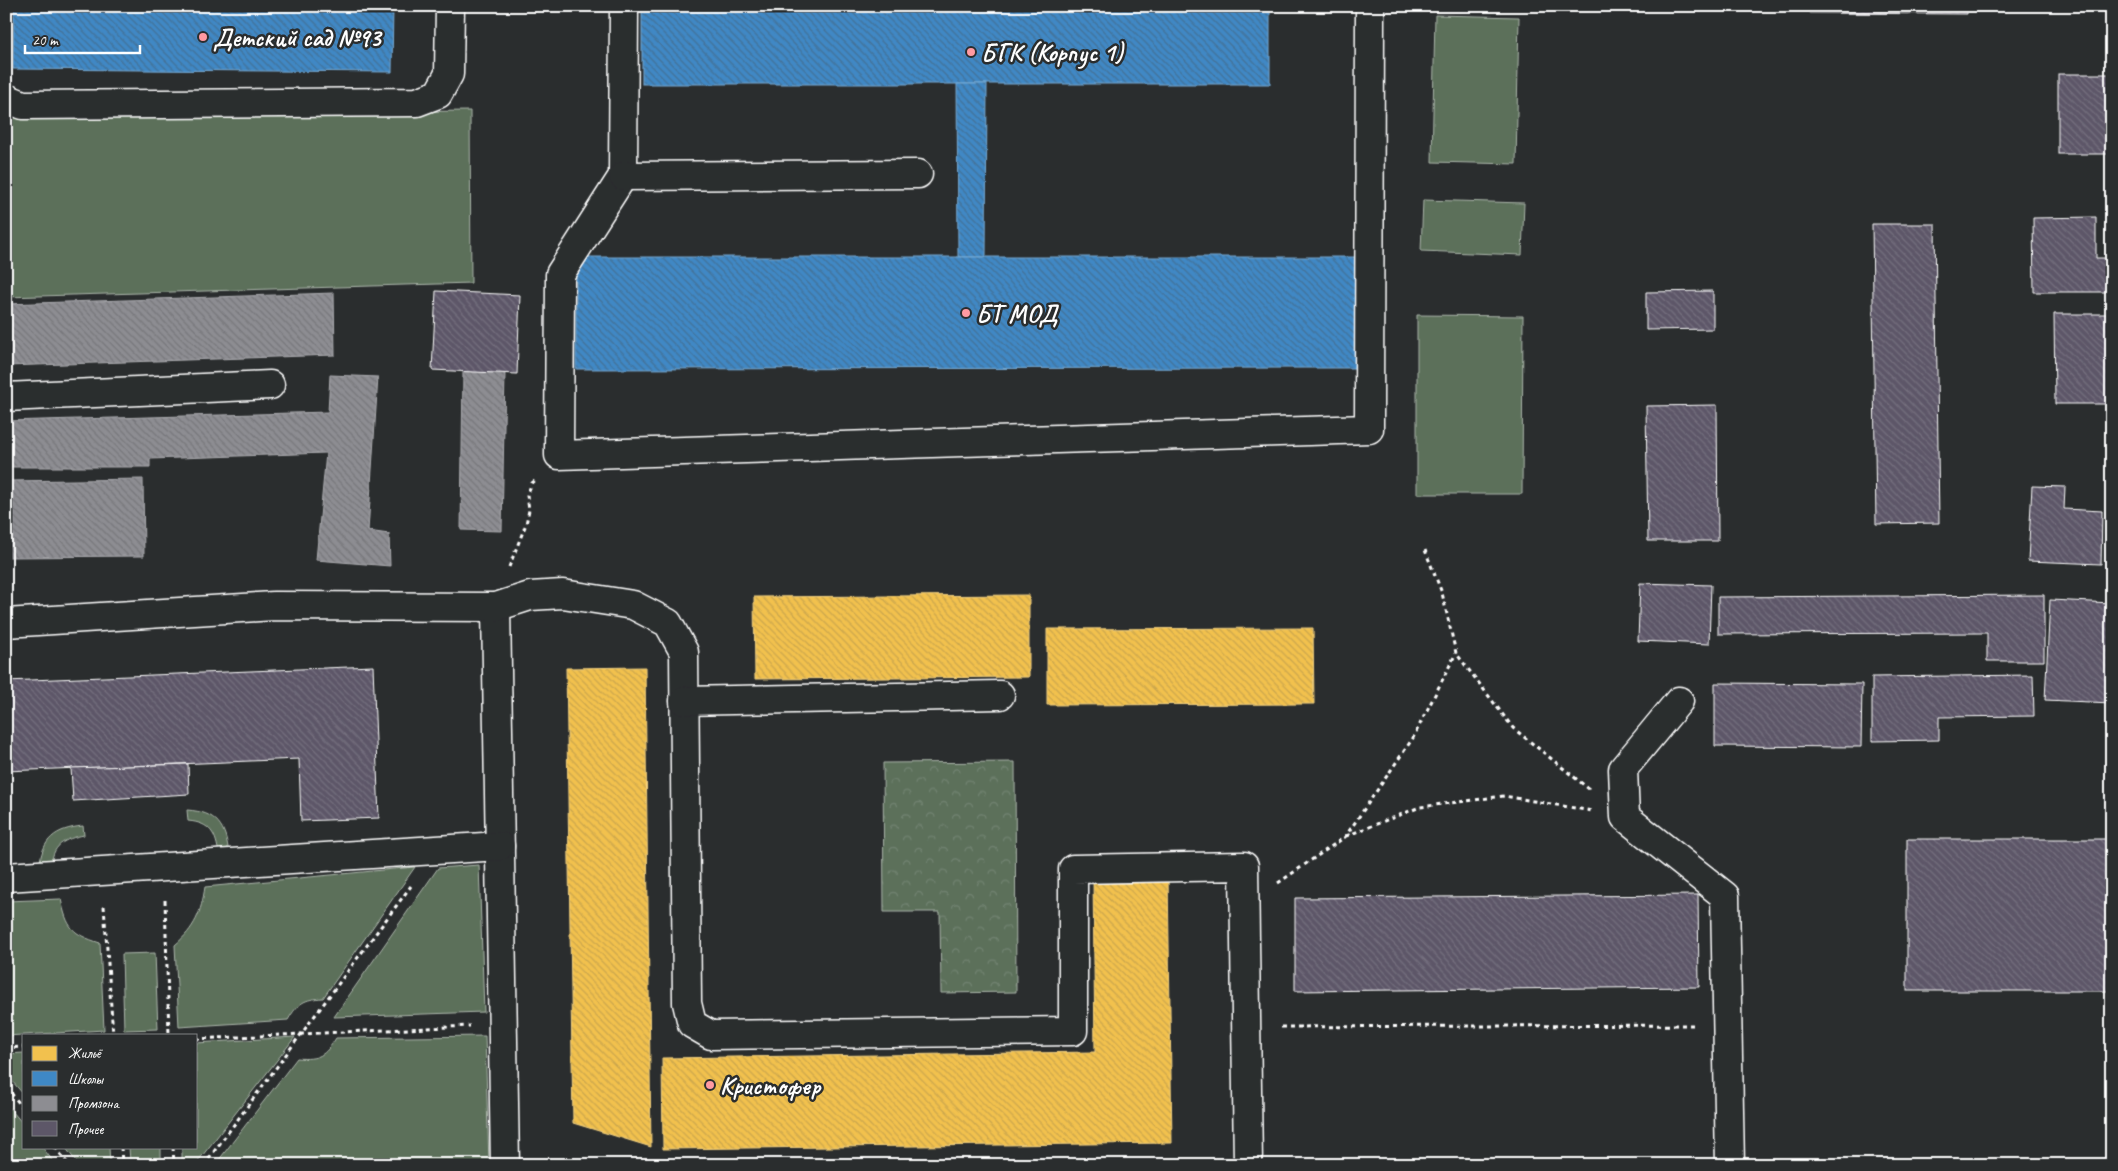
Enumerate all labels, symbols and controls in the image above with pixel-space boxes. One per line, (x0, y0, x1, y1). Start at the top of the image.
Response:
scale bar (25, 22, 140, 54)
place label: Детский сад №93 (213, 22, 383, 54)
text: 20 m (32, 31, 59, 50)
marker: Детский сад №93 (197, 31, 209, 43)
place label: БГК (Корпус 1) (981, 37, 1125, 69)
marker: БГК (Корпус 1) (965, 46, 977, 58)
place label: БТ МОД (976, 298, 1060, 330)
marker: БТ МОД (960, 307, 972, 319)
legend (22, 1034, 198, 1148)
text: Жильё (68, 1044, 103, 1063)
text: Школы (68, 1070, 104, 1089)
place label: Кристофер (720, 1070, 822, 1102)
marker: Кристофер (704, 1079, 716, 1091)
text: Промзона (68, 1094, 120, 1113)
text: Прочее (68, 1120, 104, 1139)

